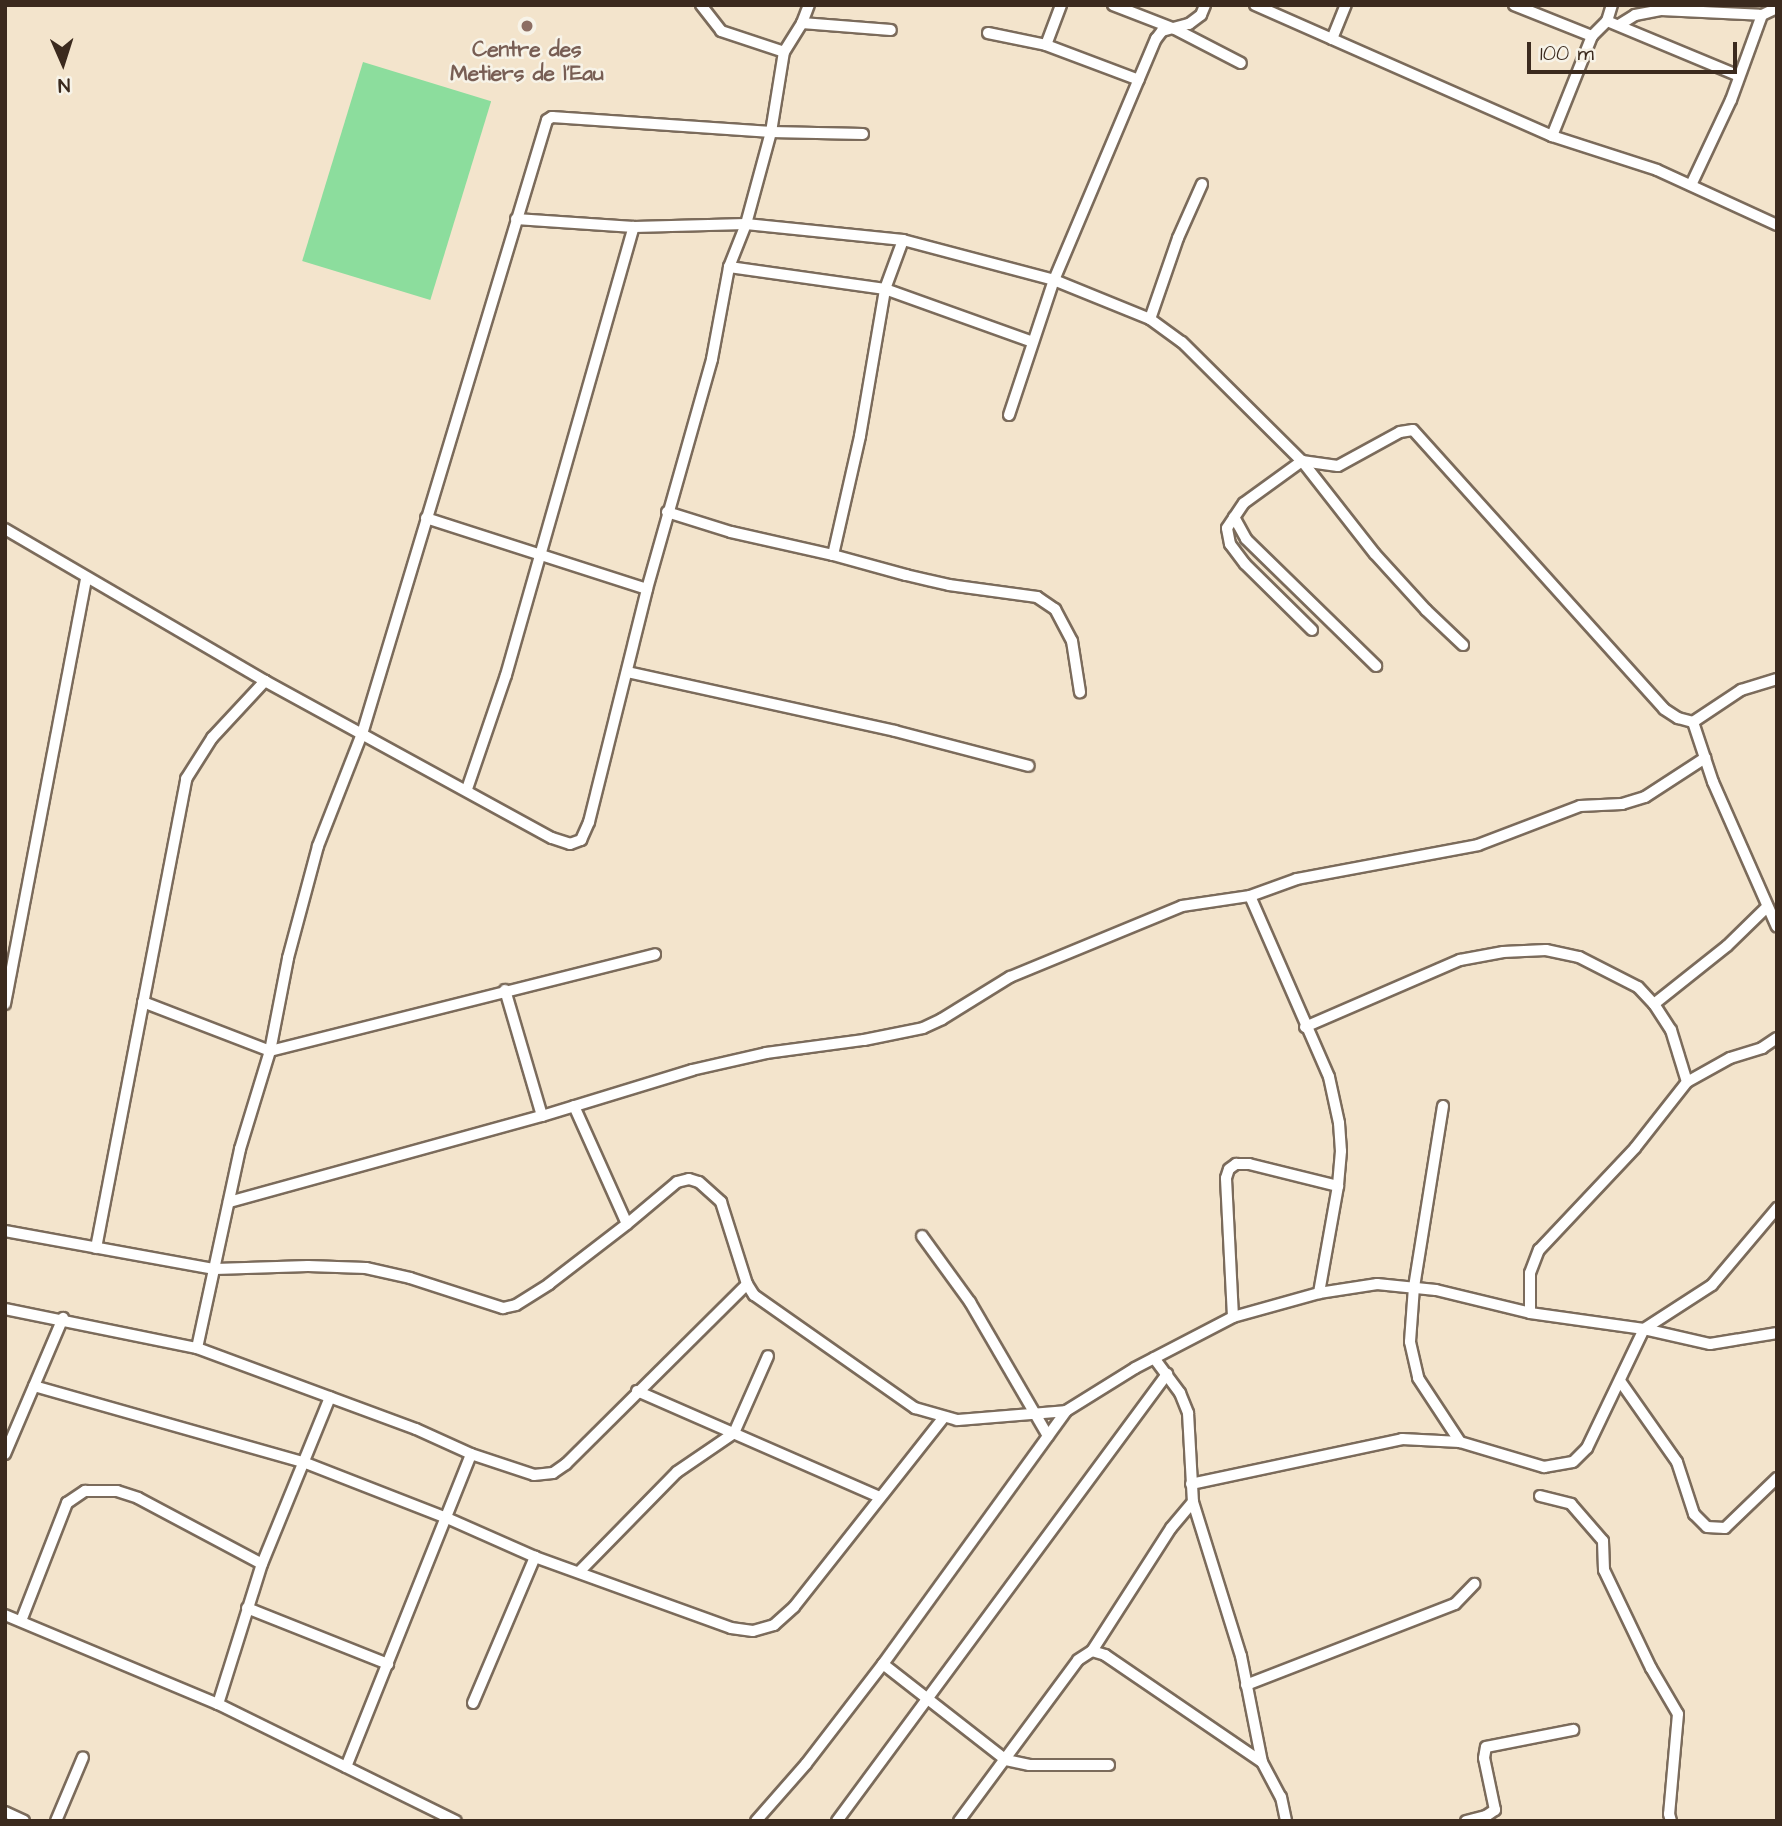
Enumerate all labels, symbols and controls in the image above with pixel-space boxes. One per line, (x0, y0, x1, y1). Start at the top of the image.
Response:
marker: Centre des Metiers de l’Eau (519, 18, 535, 34)
north arrow (28, 28, 98, 98)
scale bar (1530, 28, 1740, 72)
place label: Centre des Metiers de l’Eau (450, 37, 604, 87)
text: 100 m (1540, 39, 1594, 68)
text: N (57, 71, 71, 98)

